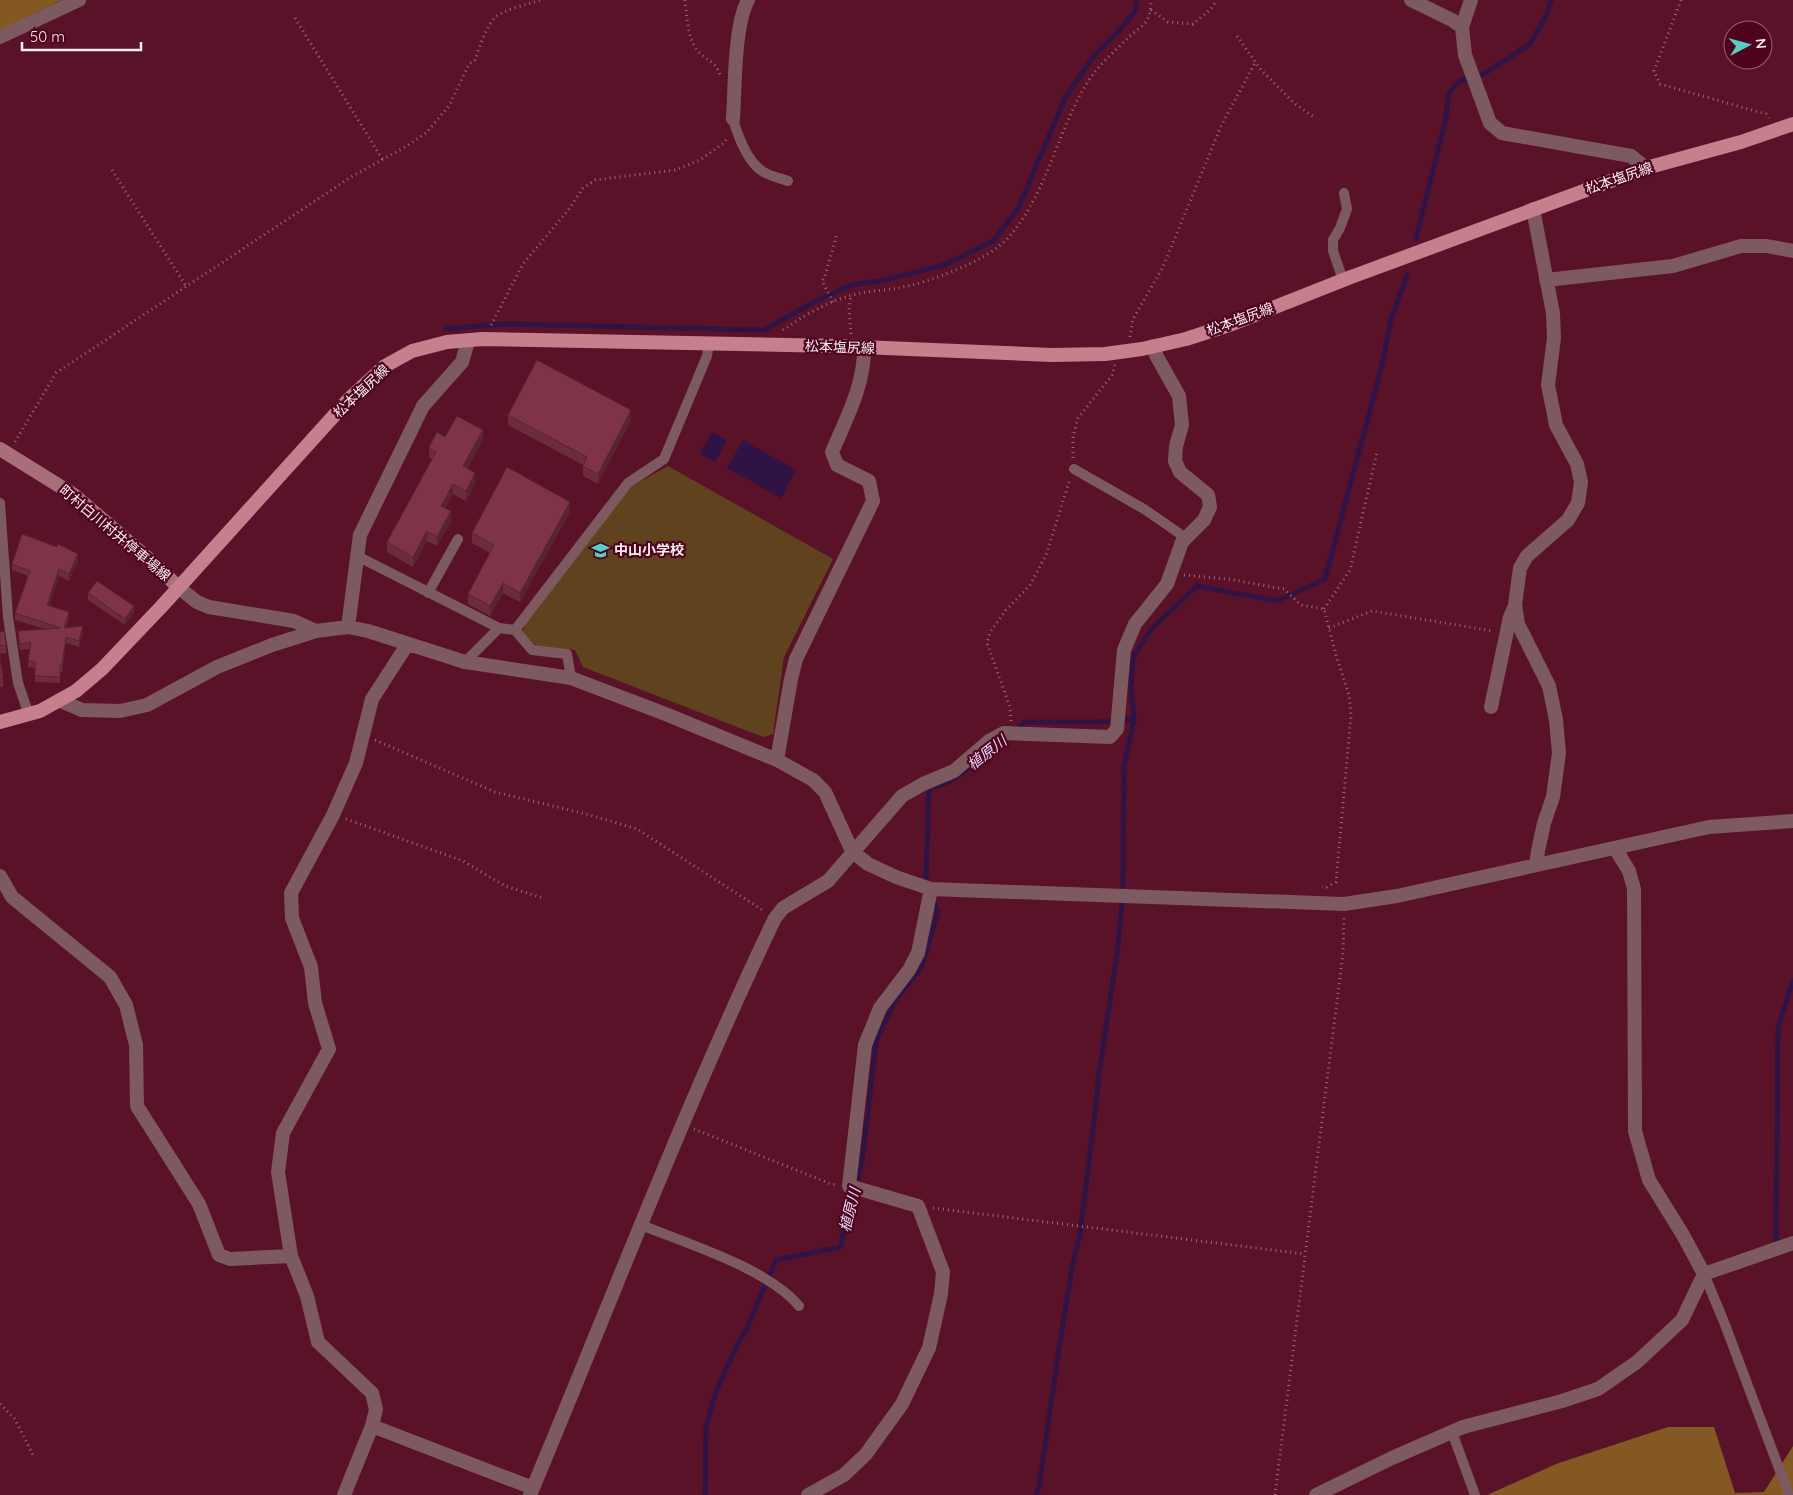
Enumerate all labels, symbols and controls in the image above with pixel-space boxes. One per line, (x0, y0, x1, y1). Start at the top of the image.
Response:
scale bar (22, 20, 141, 52)
north arrow (1723, 20, 1773, 70)
text: 50 m (30, 27, 65, 46)
text: N (1751, 38, 1770, 50)
street label: 松本塩尻線 (1583, 158, 1655, 198)
street label: 松本塩尻線 (1204, 299, 1276, 339)
street label: 松本塩尻線 (805, 337, 875, 357)
street label: 松本塩尻線 (329, 361, 393, 421)
street label: 町村白川村井停車場線 (56, 481, 174, 585)
school or university icon: 中山小学校 (590, 540, 610, 560)
place label: 中山小学校 (614, 541, 684, 559)
water label: 植原川 (963, 730, 1012, 774)
water label: 植原川 (835, 1184, 865, 1234)

